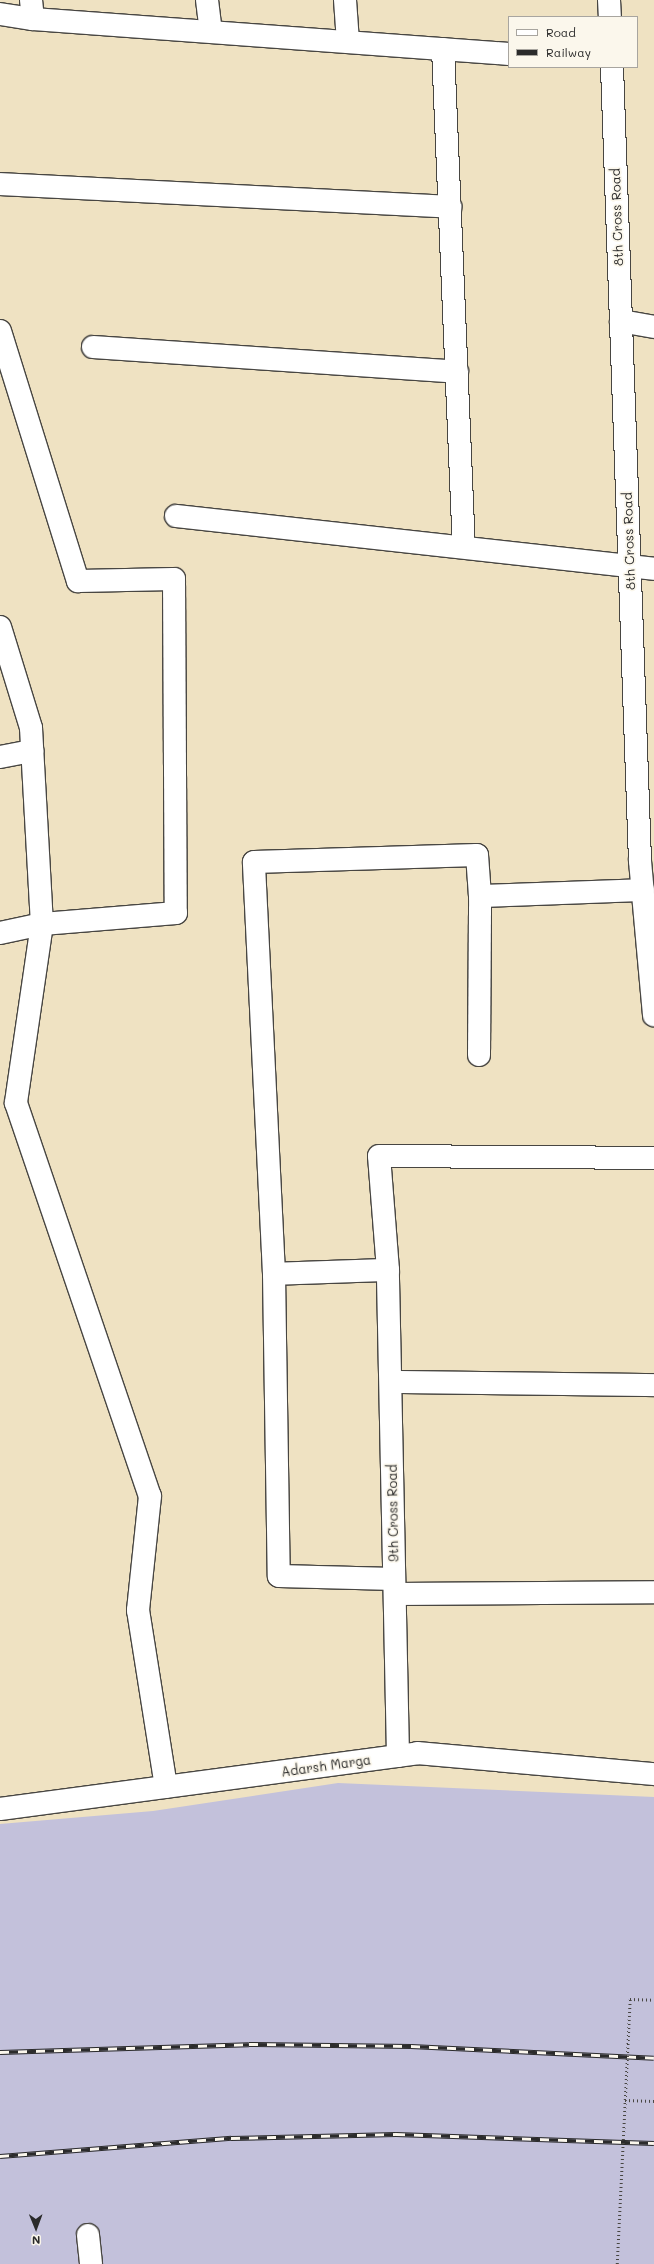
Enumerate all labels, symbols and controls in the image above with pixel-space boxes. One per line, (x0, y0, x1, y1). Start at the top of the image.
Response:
legend (508, 16, 638, 68)
text: Road (546, 24, 576, 40)
text: Railway (546, 44, 591, 60)
street label: 8th Cross Road (607, 168, 627, 266)
street label: 8th Cross Road (619, 492, 639, 590)
street label: 9th Cross Road (384, 1464, 402, 1562)
street label: Adarsh Marga (280, 1752, 372, 1780)
north arrow (16, 2208, 56, 2248)
text: N (32, 2233, 41, 2248)

